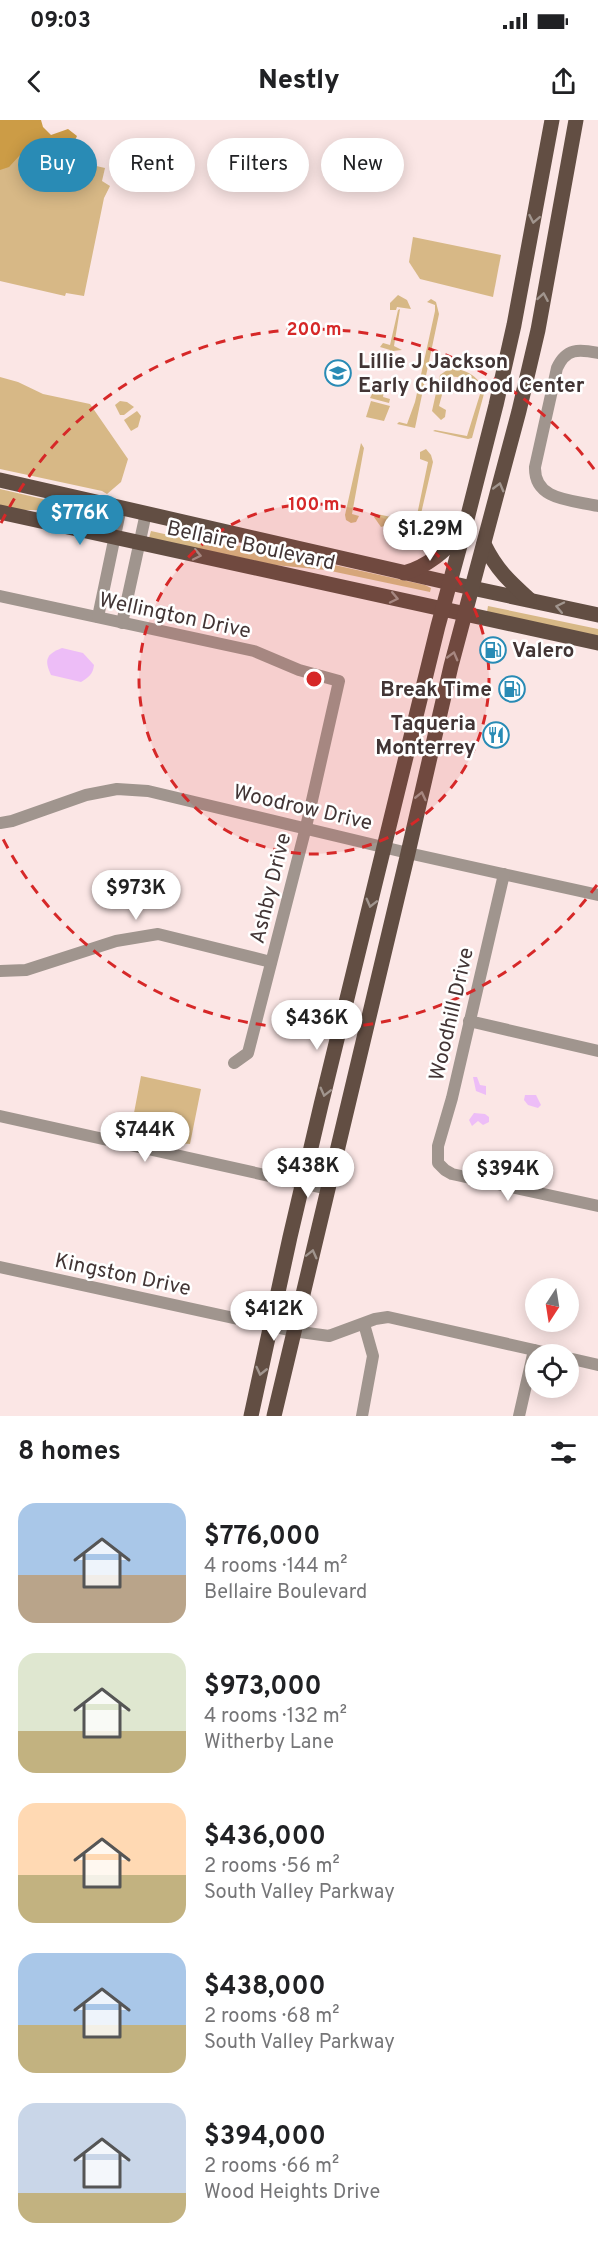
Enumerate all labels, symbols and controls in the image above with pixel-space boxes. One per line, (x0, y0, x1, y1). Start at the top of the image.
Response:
text: 09:03 (30, 8, 91, 35)
text: Nestly (258, 64, 340, 98)
icon: back (18, 65, 51, 98)
icon: share (547, 65, 580, 98)
chip: Buy (18, 138, 97, 192)
chip: Rent (109, 138, 195, 192)
chip: Filters (207, 138, 309, 192)
chip: New (321, 138, 404, 192)
one-way arrow (528, 213, 541, 223)
one-way arrow (537, 293, 549, 302)
text: 200 m (286, 319, 342, 342)
place label: Lillie J Jackson Early Childhood Center (358, 349, 585, 400)
school or university icon: Lillie J Jackson Early Childhood Center (323, 358, 353, 388)
one-way arrow (491, 482, 504, 492)
text: 100 m (288, 494, 340, 517)
pin: $776K (38, 495, 122, 546)
text: $776K (51, 501, 109, 527)
pin: $1.29M (381, 511, 479, 562)
street label: Bellaire Boulevard (164, 515, 337, 578)
text: $1.29M (397, 517, 463, 543)
one-way arrow (192, 548, 202, 561)
street label: Wellington Drive (96, 587, 253, 646)
one-way arrow (389, 591, 399, 604)
one-way arrow (555, 601, 565, 614)
fuel station icon: Valero (478, 635, 508, 665)
place label: Valero (512, 638, 574, 665)
one-way arrow (446, 651, 459, 661)
centre of rings (304, 669, 324, 689)
fuel station icon: Break Time (497, 674, 527, 704)
place label: Break Time (380, 677, 492, 704)
place label: Taqueria Monterrey (375, 711, 476, 762)
restaurant icon: Taqueria Monterrey (481, 720, 511, 750)
street label: Woodrow Drive (230, 779, 375, 838)
one-way arrow (414, 791, 427, 801)
street label: Ashby Drive (245, 830, 298, 947)
pin: $973K (94, 870, 178, 921)
text: $973K (106, 876, 166, 902)
one-way arrow (365, 897, 378, 907)
street label: Woodhill Drive (424, 945, 481, 1084)
pin: $436K (275, 1000, 359, 1051)
text: $436K (285, 1006, 349, 1032)
one-way arrow (319, 1087, 332, 1097)
pin: $744K (103, 1112, 187, 1163)
text: $744K (114, 1118, 176, 1144)
pin: $438K (266, 1148, 350, 1199)
pin: $394K (466, 1151, 550, 1202)
text: $438K (276, 1154, 340, 1180)
text: $394K (476, 1157, 540, 1183)
street label: Kingston Drive (52, 1248, 193, 1303)
one-way arrow (304, 1249, 317, 1259)
north arrow (525, 1278, 579, 1332)
map controls (525, 1278, 579, 1398)
pin: $412K (232, 1291, 316, 1342)
text: $412K (244, 1297, 304, 1323)
button: locate (525, 1344, 579, 1398)
one-way arrow (255, 1366, 268, 1376)
text: 8 homes (18, 1436, 121, 1469)
icon: filters (547, 1436, 580, 1469)
text: $776,000 (204, 1521, 320, 1554)
icon: home (66, 1527, 138, 1599)
text: 4 rooms · 144 m² (204, 1554, 347, 1580)
text: Bellaire Boulevard (204, 1580, 367, 1606)
text: $973,000 (204, 1671, 322, 1704)
icon: home (66, 1677, 138, 1749)
text: 4 rooms · 132 m² (204, 1704, 347, 1730)
text: Witherby Lane (204, 1730, 334, 1756)
text: $436,000 (204, 1821, 326, 1854)
icon: home (66, 1827, 138, 1899)
text: 2 rooms · 56 m² (204, 1854, 340, 1880)
text: South Valley Parkway (204, 1880, 395, 1906)
text: $438,000 (204, 1971, 326, 2004)
icon: home (66, 1977, 138, 2049)
text: 2 rooms · 68 m² (204, 2004, 340, 2030)
text: South Valley Parkway (204, 2030, 395, 2056)
text: $394,000 (204, 2121, 326, 2154)
icon: home (66, 2127, 138, 2199)
text: 2 rooms · 66 m² (204, 2154, 339, 2180)
text: Wood Heights Drive (204, 2180, 380, 2206)

